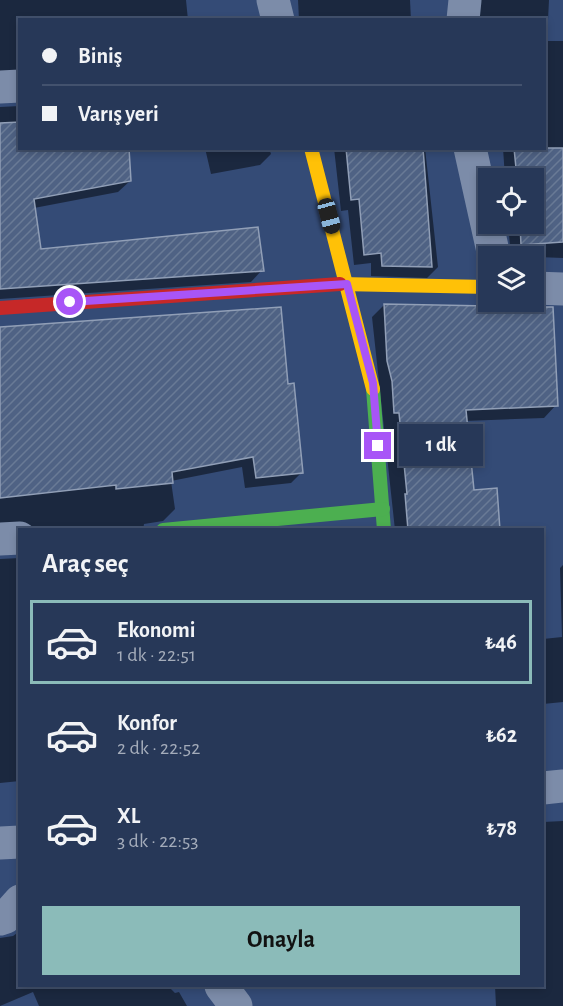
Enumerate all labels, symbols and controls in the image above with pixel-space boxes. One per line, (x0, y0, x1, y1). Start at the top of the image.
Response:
text: Biniş (78, 45, 122, 67)
text: Varış yeri (78, 103, 159, 125)
map controls (478, 168, 544, 312)
button: locate (478, 168, 544, 234)
car (316, 196, 342, 236)
button: layers (478, 246, 544, 312)
route start (56, 288, 83, 315)
callout: 1 dk (399, 425, 483, 467)
route end (364, 432, 391, 459)
text: 1 dk (426, 435, 456, 455)
text: Araç seç (42, 550, 128, 577)
icon: car (45, 615, 99, 669)
text: Ekonomi (117, 619, 196, 641)
text: ₺46 (485, 631, 517, 653)
text: 1 dk · 22:51 (117, 645, 196, 665)
icon: car (45, 708, 99, 762)
text: Konfor (117, 712, 177, 734)
text: ₺62 (486, 724, 517, 746)
text: 2 dk · 22:52 (117, 738, 200, 758)
icon: car (45, 801, 99, 855)
text: XL (117, 805, 140, 827)
text: ₺78 (486, 817, 517, 839)
text: 3 dk · 22:53 (117, 831, 199, 851)
button: Onayla (42, 906, 520, 975)

